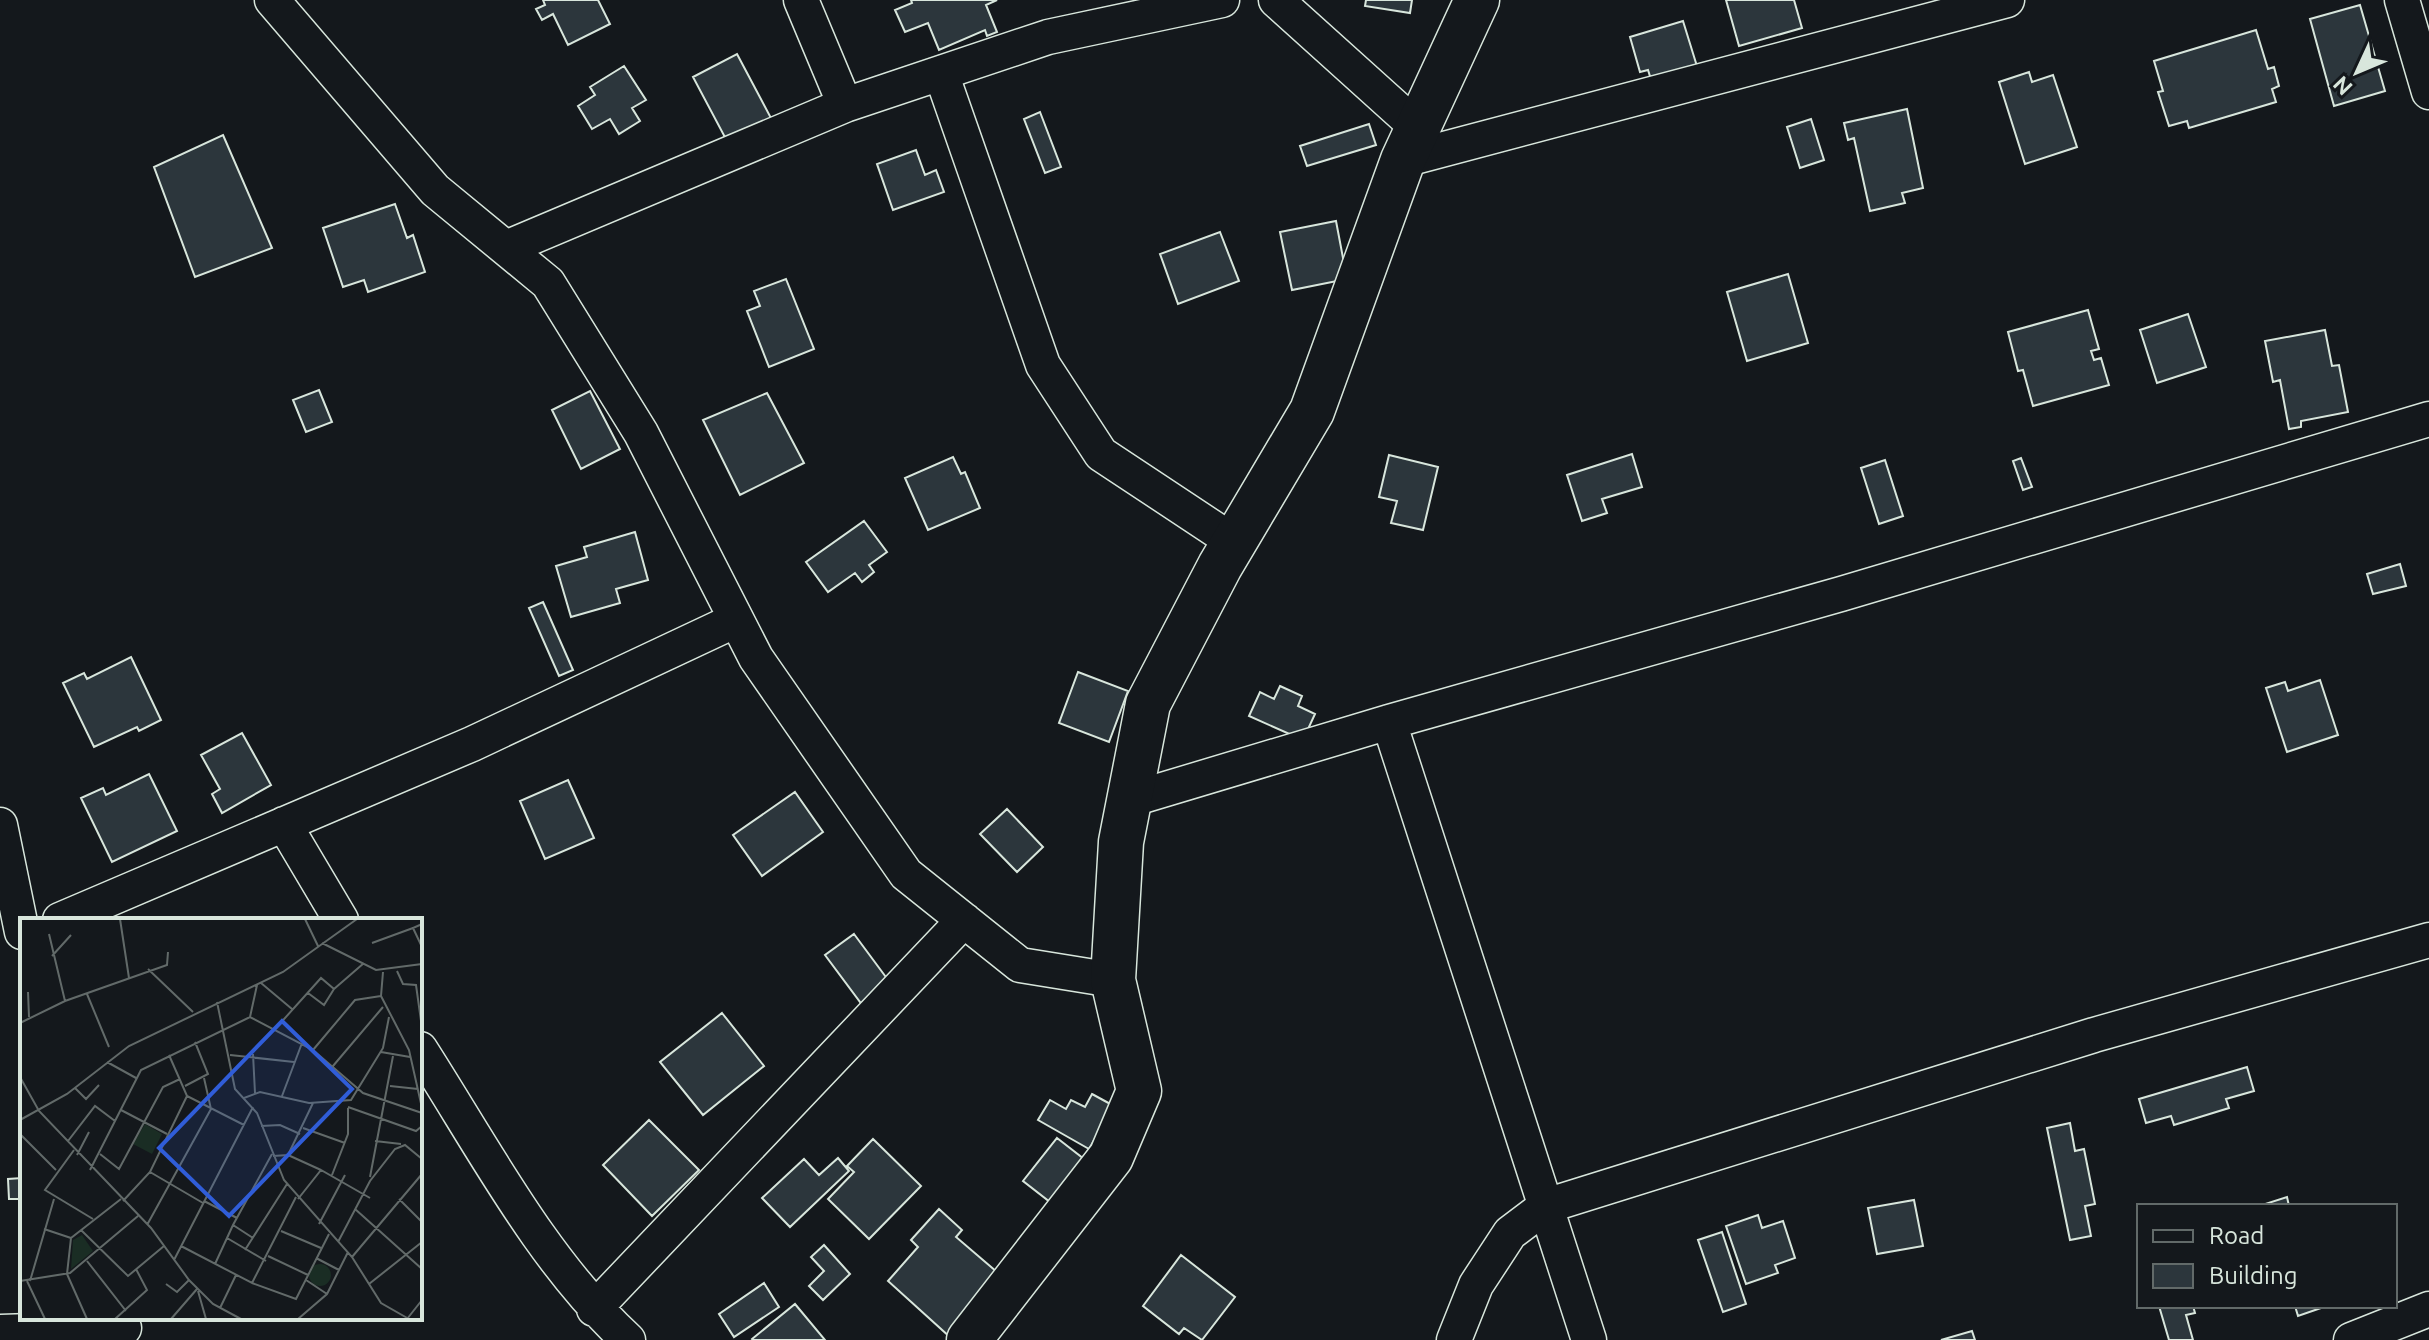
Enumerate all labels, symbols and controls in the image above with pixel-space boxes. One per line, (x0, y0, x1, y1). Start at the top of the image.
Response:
north arrow (2317, 32, 2397, 112)
text: N (2328, 72, 2357, 101)
inset map (20, 918, 422, 1320)
legend (2137, 1204, 2397, 1308)
text: Road (2209, 1222, 2264, 1249)
text: Building (2209, 1262, 2297, 1289)

